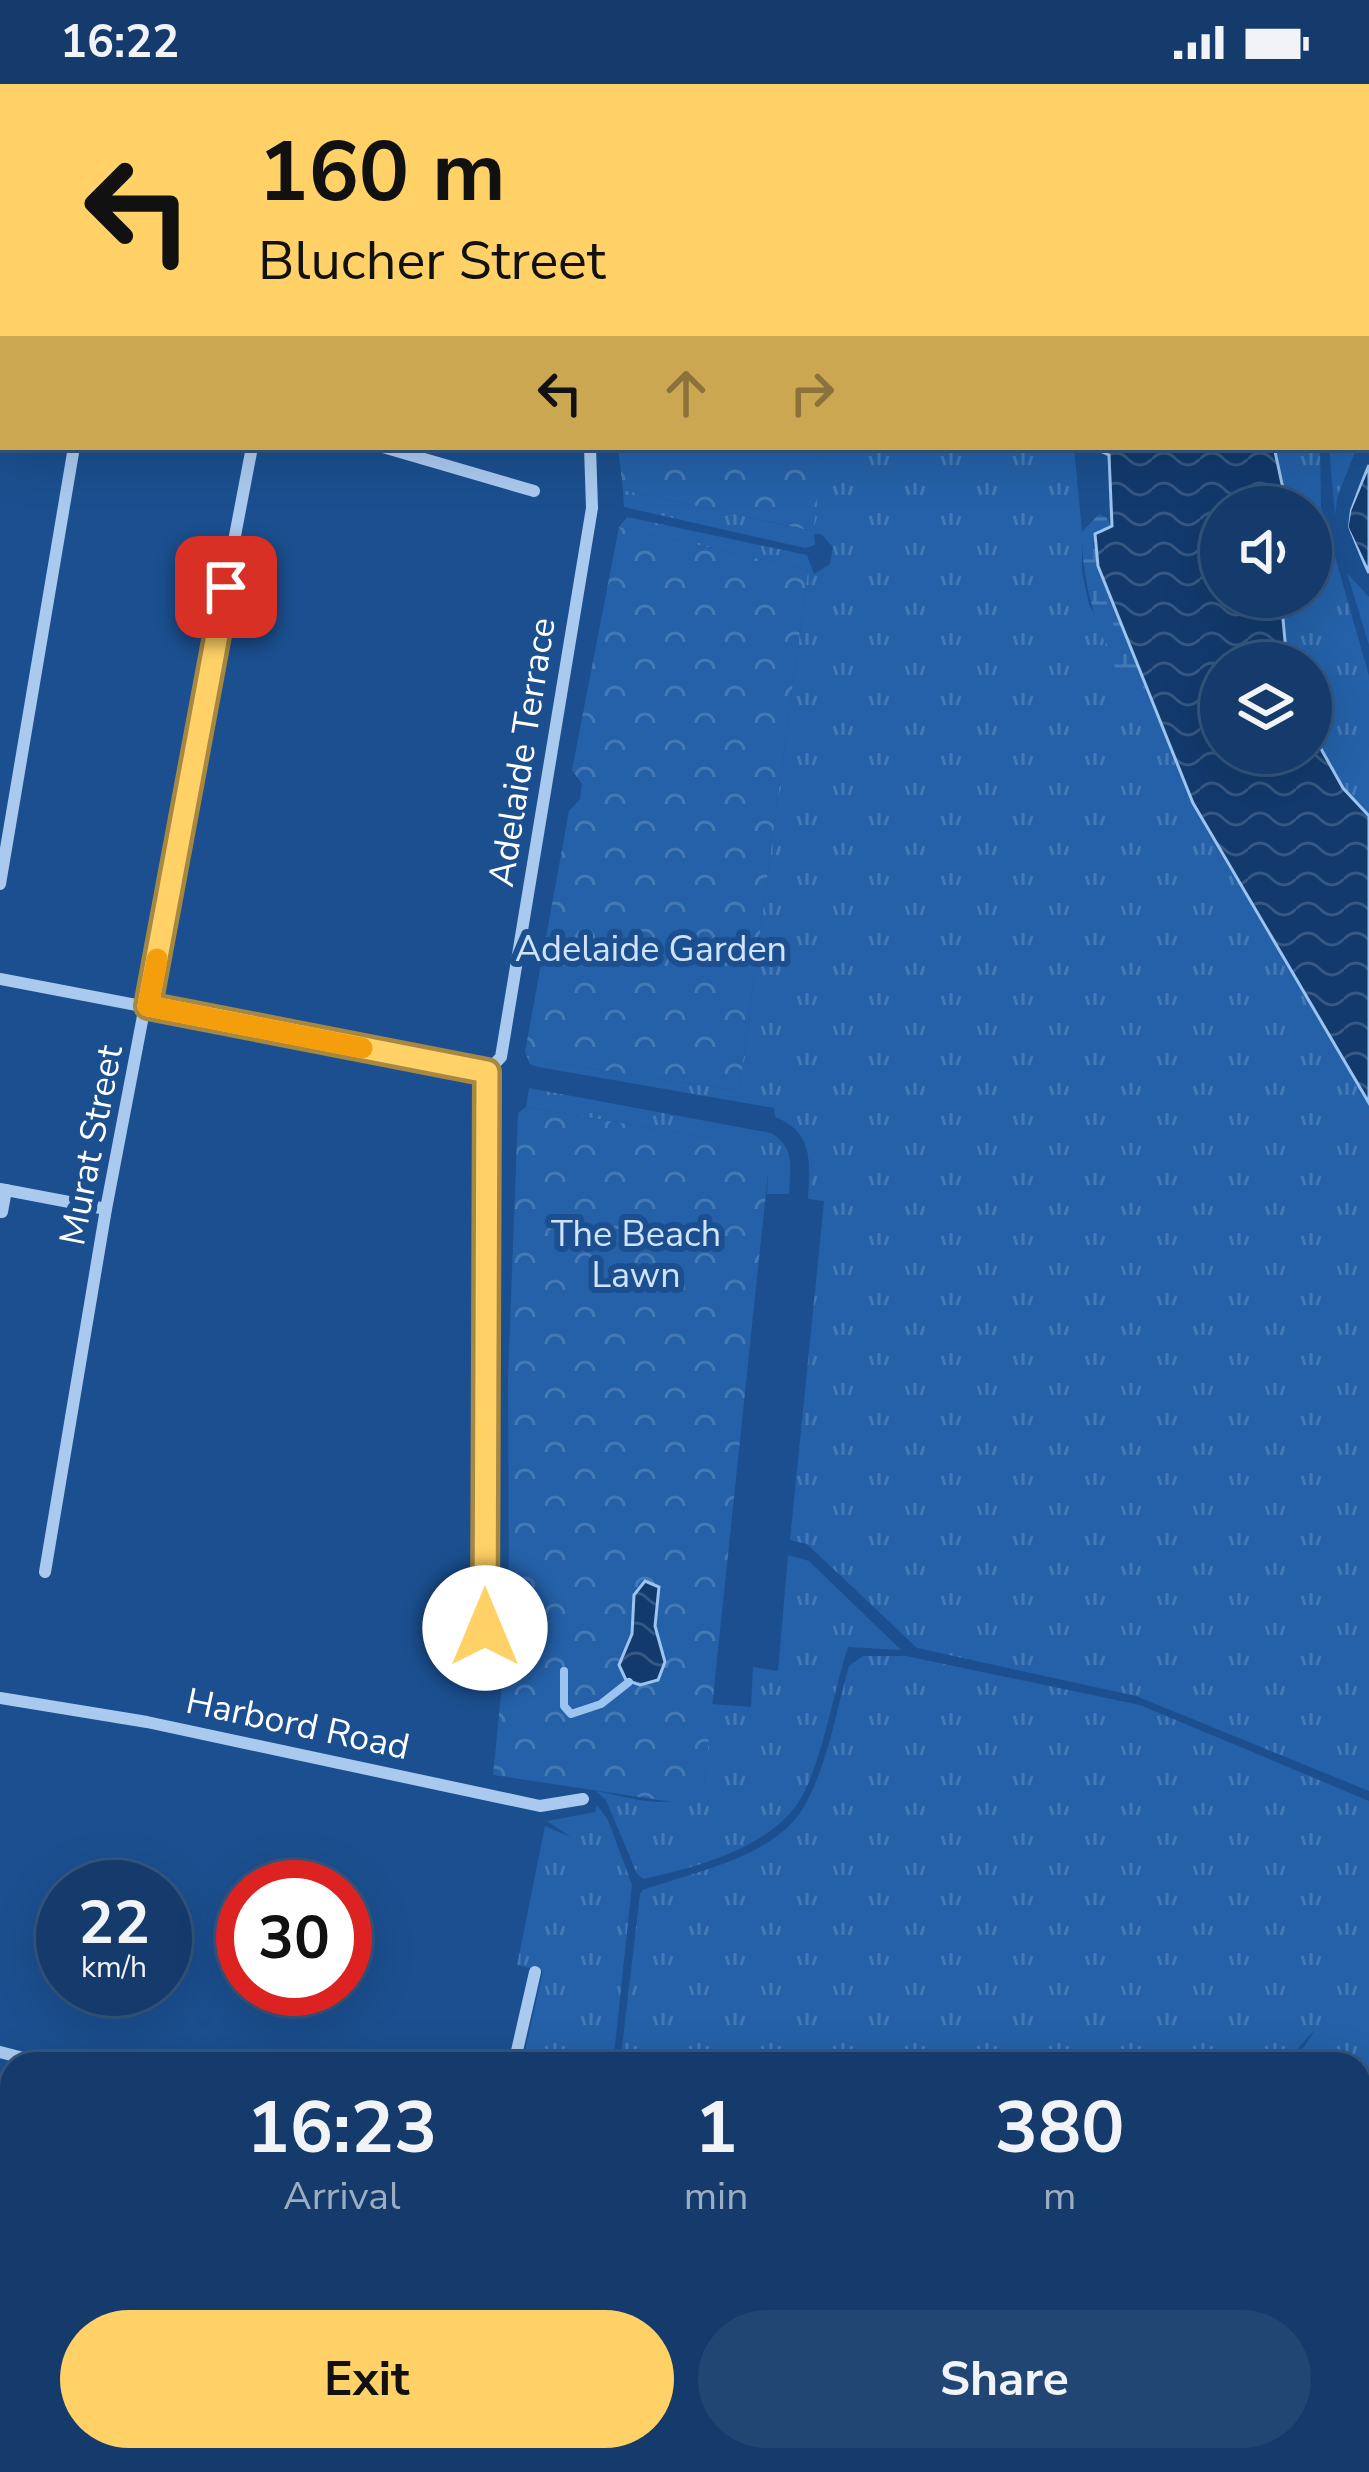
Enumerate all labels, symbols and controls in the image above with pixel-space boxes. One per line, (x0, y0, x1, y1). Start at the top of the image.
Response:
text: 16:22 (60, 12, 179, 73)
text: 160 m (258, 115, 506, 230)
icon: left (60, 132, 216, 288)
text: Blucher Street (258, 224, 606, 298)
icon: left (527, 360, 593, 426)
icon: ahead (653, 360, 719, 426)
icon: right (779, 360, 845, 426)
map controls (1200, 486, 1332, 774)
button: sound (1200, 486, 1332, 618)
pin (175, 536, 277, 638)
icon: arrive (193, 554, 259, 620)
street label: Adelaide Terrace (477, 614, 568, 890)
button: layers (1200, 642, 1332, 774)
park label: Adelaide Garden (515, 925, 787, 974)
street label: Murat Street (48, 1041, 135, 1250)
park label: The Beach Lawn (551, 1210, 721, 1300)
position arrow (422, 1565, 548, 1691)
street label: Harbord Road (182, 1677, 414, 1772)
speed limit sign: 30 (216, 1860, 372, 2016)
text: 22 (78, 1882, 150, 1964)
text: km/h (81, 1947, 147, 1988)
text: 16:23 (247, 2079, 437, 2177)
text: 1 (694, 2079, 738, 2177)
text: 380 (995, 2079, 1124, 2177)
text: Arrival (283, 2170, 401, 2223)
text: min (684, 2170, 748, 2223)
text: m (1043, 2170, 1076, 2223)
button: Exit (60, 2310, 674, 2448)
button: Share (698, 2310, 1311, 2448)

